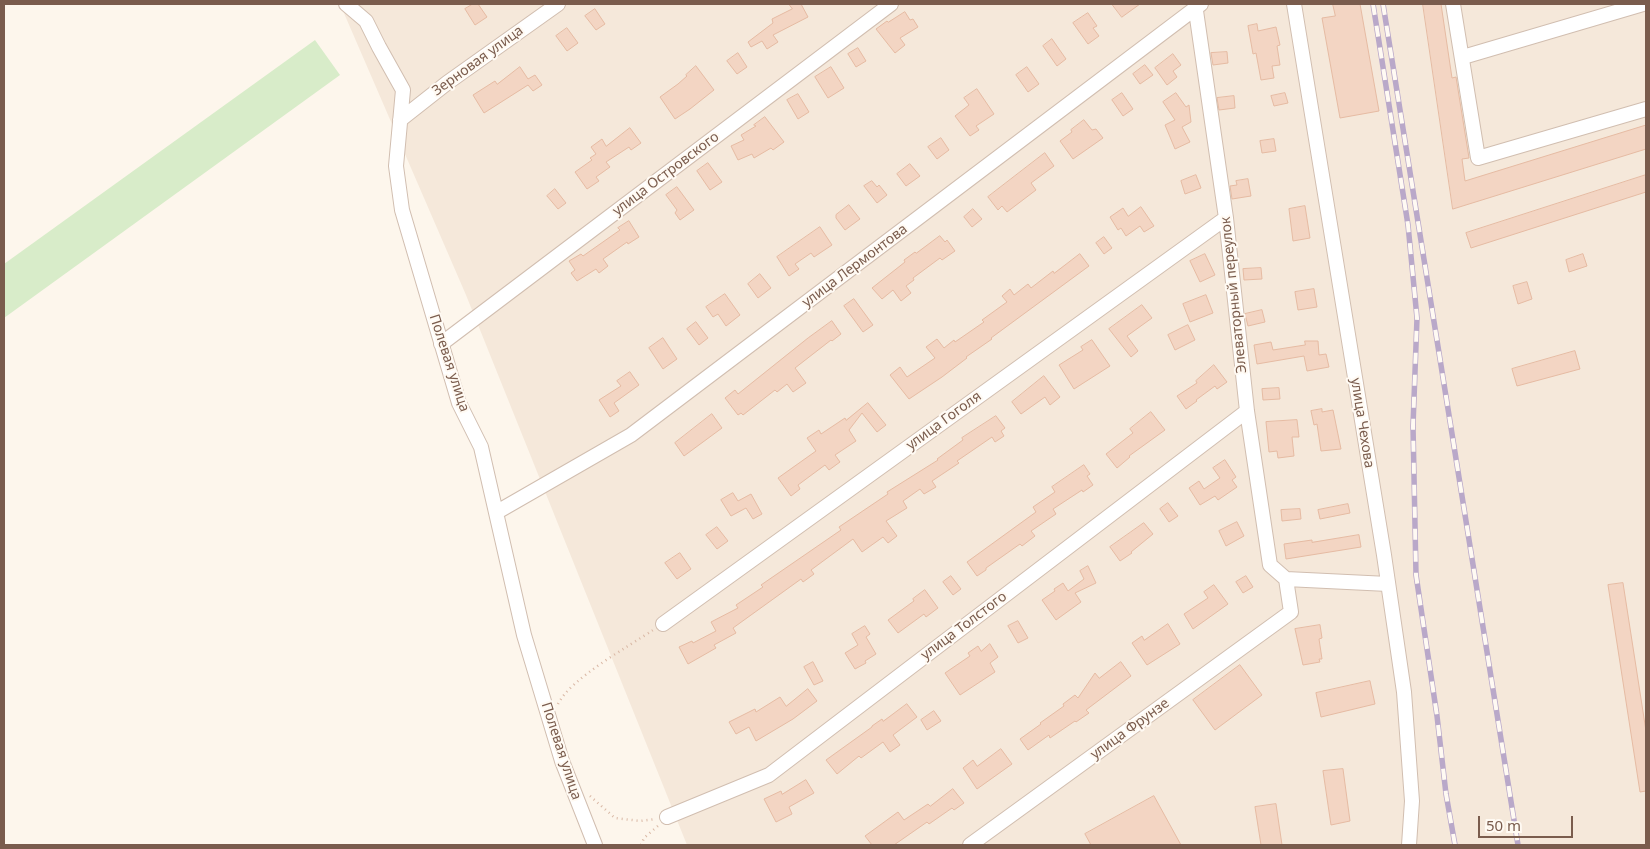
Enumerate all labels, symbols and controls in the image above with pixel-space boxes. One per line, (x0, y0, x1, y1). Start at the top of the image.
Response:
street label: Зерновая улица (429, 22, 527, 100)
street label: улица Островского (610, 129, 722, 219)
street label: Элеваторный переулок (1217, 216, 1251, 374)
street label: улица Лермонтова (799, 221, 911, 311)
street label: Полевая улица (425, 312, 473, 414)
street label: улица Чехова (1347, 377, 1377, 469)
street label: улица Гоголя (903, 388, 985, 454)
street label: улица Толстого (918, 588, 1010, 664)
street label: улица Фрунзе (1087, 695, 1173, 763)
street label: Полевая улица (537, 700, 585, 802)
scale bar (1480, 806, 1575, 838)
text: 50 m (1486, 815, 1521, 835)

